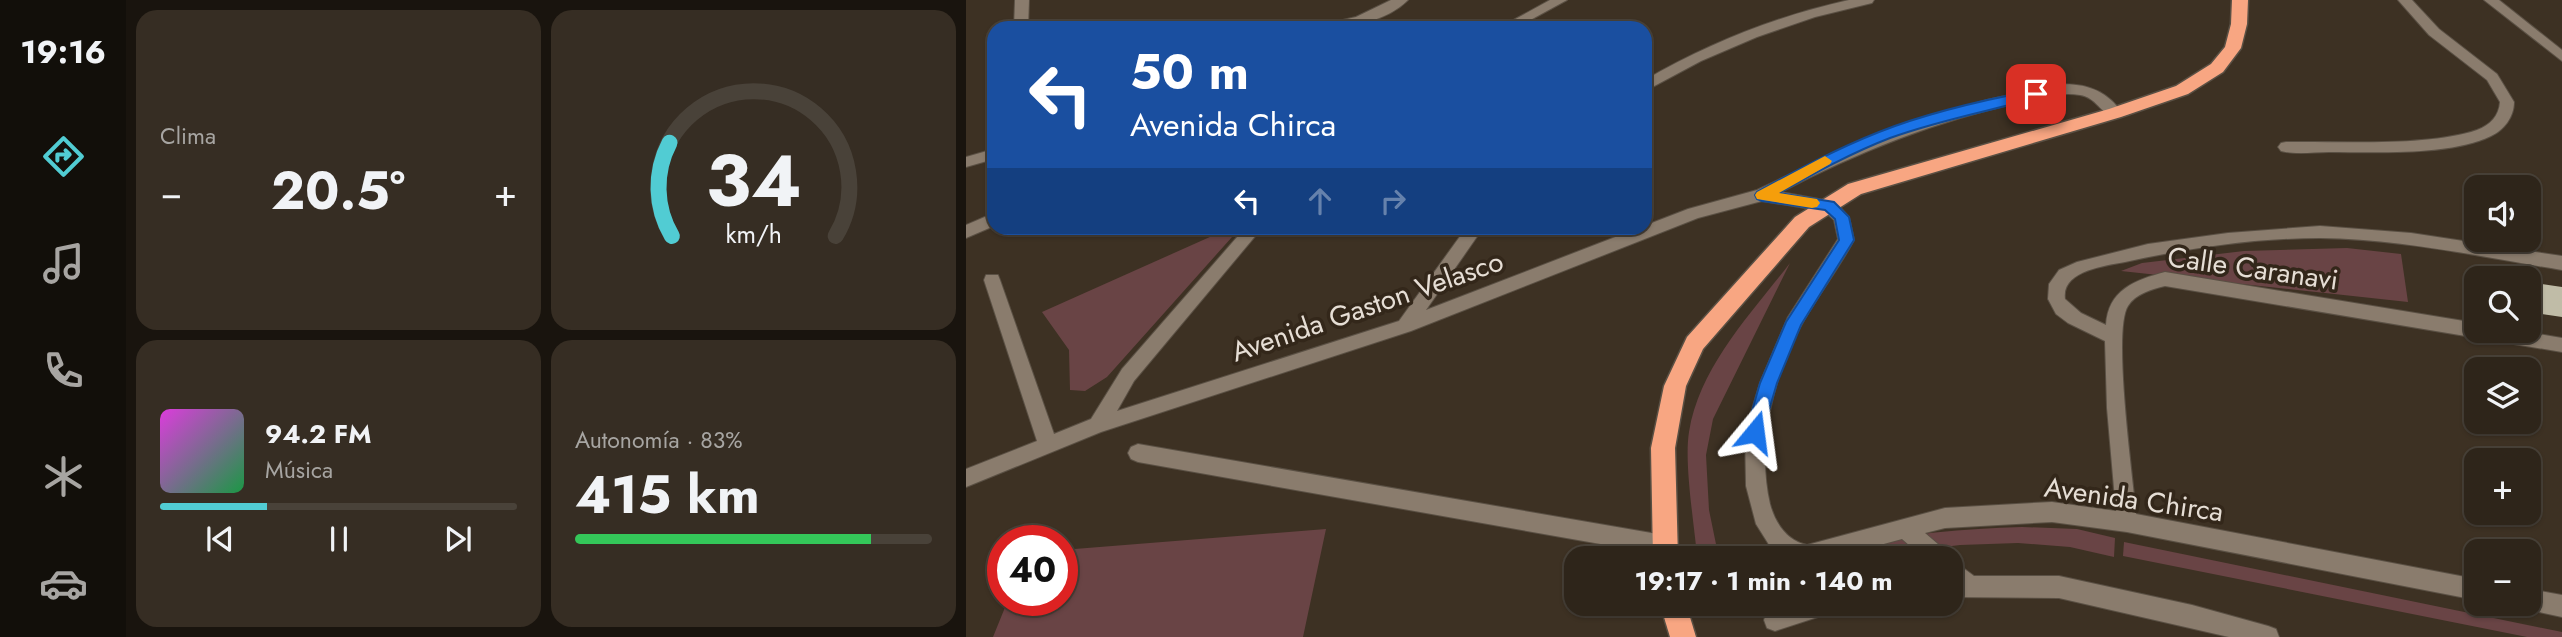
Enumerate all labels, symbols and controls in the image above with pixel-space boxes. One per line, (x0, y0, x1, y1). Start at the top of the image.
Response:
text: 19:16 (20, 29, 106, 75)
text: 50 m (1130, 37, 1249, 107)
icon: left (1015, 49, 1106, 140)
pin (2006, 64, 2066, 124)
icon: arrive (2017, 75, 2055, 113)
text: Avenida Chirca (1130, 102, 1336, 148)
text: Clima (160, 119, 216, 153)
text: 34 (705, 128, 802, 233)
icon: directions (39, 132, 88, 181)
text: 20.5° (271, 153, 405, 229)
text: − (160, 165, 182, 220)
text: + (494, 165, 517, 220)
map controls (2464, 175, 2541, 616)
button: sound (2464, 175, 2541, 252)
icon: left (1228, 182, 1266, 220)
icon: ahead (1301, 182, 1339, 220)
icon: right (1374, 182, 1412, 220)
text: km/h (725, 216, 782, 252)
street label: Calle Caranavi (2165, 236, 2341, 301)
icon: music (39, 239, 88, 288)
street label: Avenida Gaston Velasco (1226, 241, 1509, 372)
button: search (2464, 266, 2541, 343)
icon: phone (39, 346, 88, 395)
button: layers (2464, 357, 2541, 434)
position arrow (1718, 395, 1792, 469)
text: 94.2 FM (265, 415, 371, 453)
text: Autonomía · 83% (575, 423, 743, 457)
button: + (2464, 448, 2541, 525)
icon: climate (39, 452, 88, 501)
text: Música (265, 453, 333, 487)
text: 415 km (575, 457, 760, 533)
street label: Avenida Chirca (2042, 467, 2226, 532)
icon: previous (201, 520, 239, 558)
icon: pause (320, 520, 358, 558)
icon: next (439, 520, 477, 558)
speed limit sign: 40 (987, 525, 1078, 616)
button: − (2464, 539, 2541, 616)
icon: car (39, 559, 88, 608)
text: 19:17 · 1 min · 140 m (1634, 562, 1893, 600)

